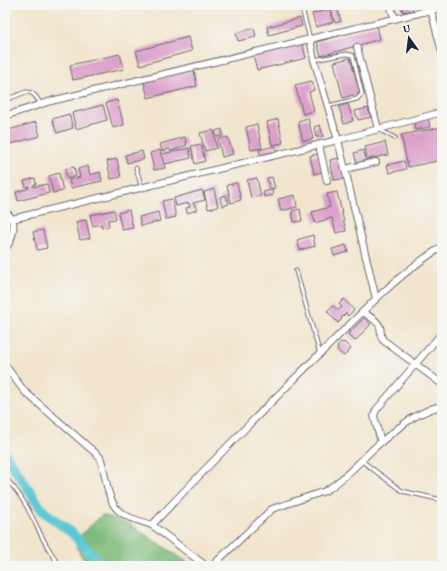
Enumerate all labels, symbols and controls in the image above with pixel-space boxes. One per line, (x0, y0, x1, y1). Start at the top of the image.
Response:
north arrow (389, 18, 429, 58)
text: U (401, 19, 413, 37)

